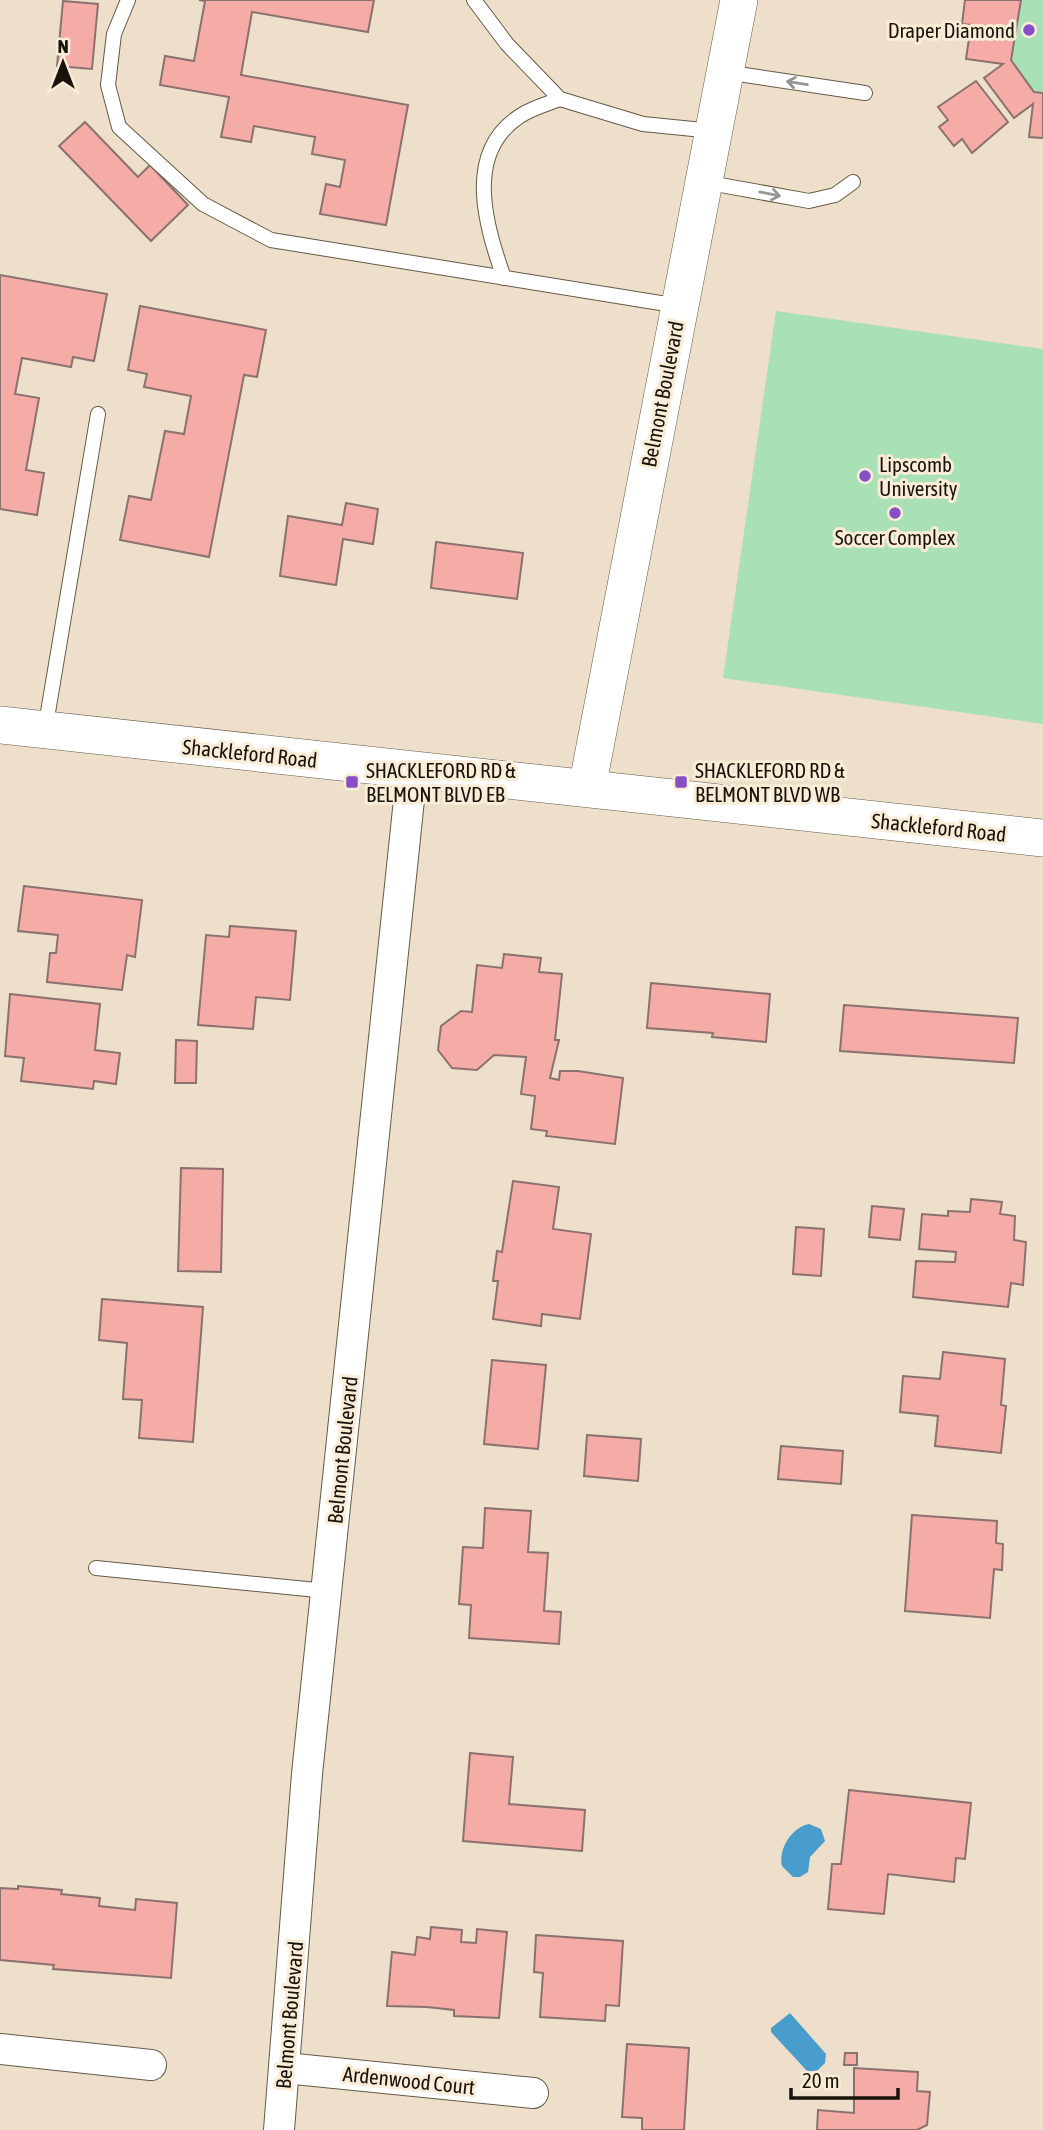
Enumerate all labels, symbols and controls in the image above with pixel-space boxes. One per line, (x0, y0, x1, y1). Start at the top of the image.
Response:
place label: Draper Diamond (888, 18, 1015, 42)
marker: Draper Diamond (1021, 22, 1037, 38)
north arrow (28, 28, 98, 98)
text: N (57, 35, 69, 57)
one-way arrow (787, 76, 809, 89)
one-way arrow (758, 188, 781, 201)
street label: Belmont Boulevard (636, 319, 688, 469)
place label: Lipscomb University (879, 452, 958, 500)
marker: Lipscomb University (857, 468, 873, 484)
marker: Soccer Complex (887, 505, 903, 521)
place label: Soccer Complex (835, 525, 956, 549)
street label: Shackleford Road (181, 734, 319, 772)
place label: SHACKLEFORD RD & BELMONT BLVD EB (366, 758, 516, 806)
place label: SHACKLEFORD RD & BELMONT BLVD WB (695, 758, 845, 806)
marker: SHACKLEFORD RD & BELMONT BLVD EB (344, 774, 360, 790)
marker: SHACKLEFORD RD & BELMONT BLVD WB (673, 774, 689, 790)
street label: Shackleford Road (870, 808, 1008, 846)
street label: Belmont Boulevard (322, 1375, 362, 1525)
street label: Belmont Boulevard (271, 1940, 307, 2090)
scale bar (791, 2056, 898, 2100)
street label: Ardenwood Court (342, 2061, 476, 2099)
text: 20 m (802, 2068, 840, 2092)

